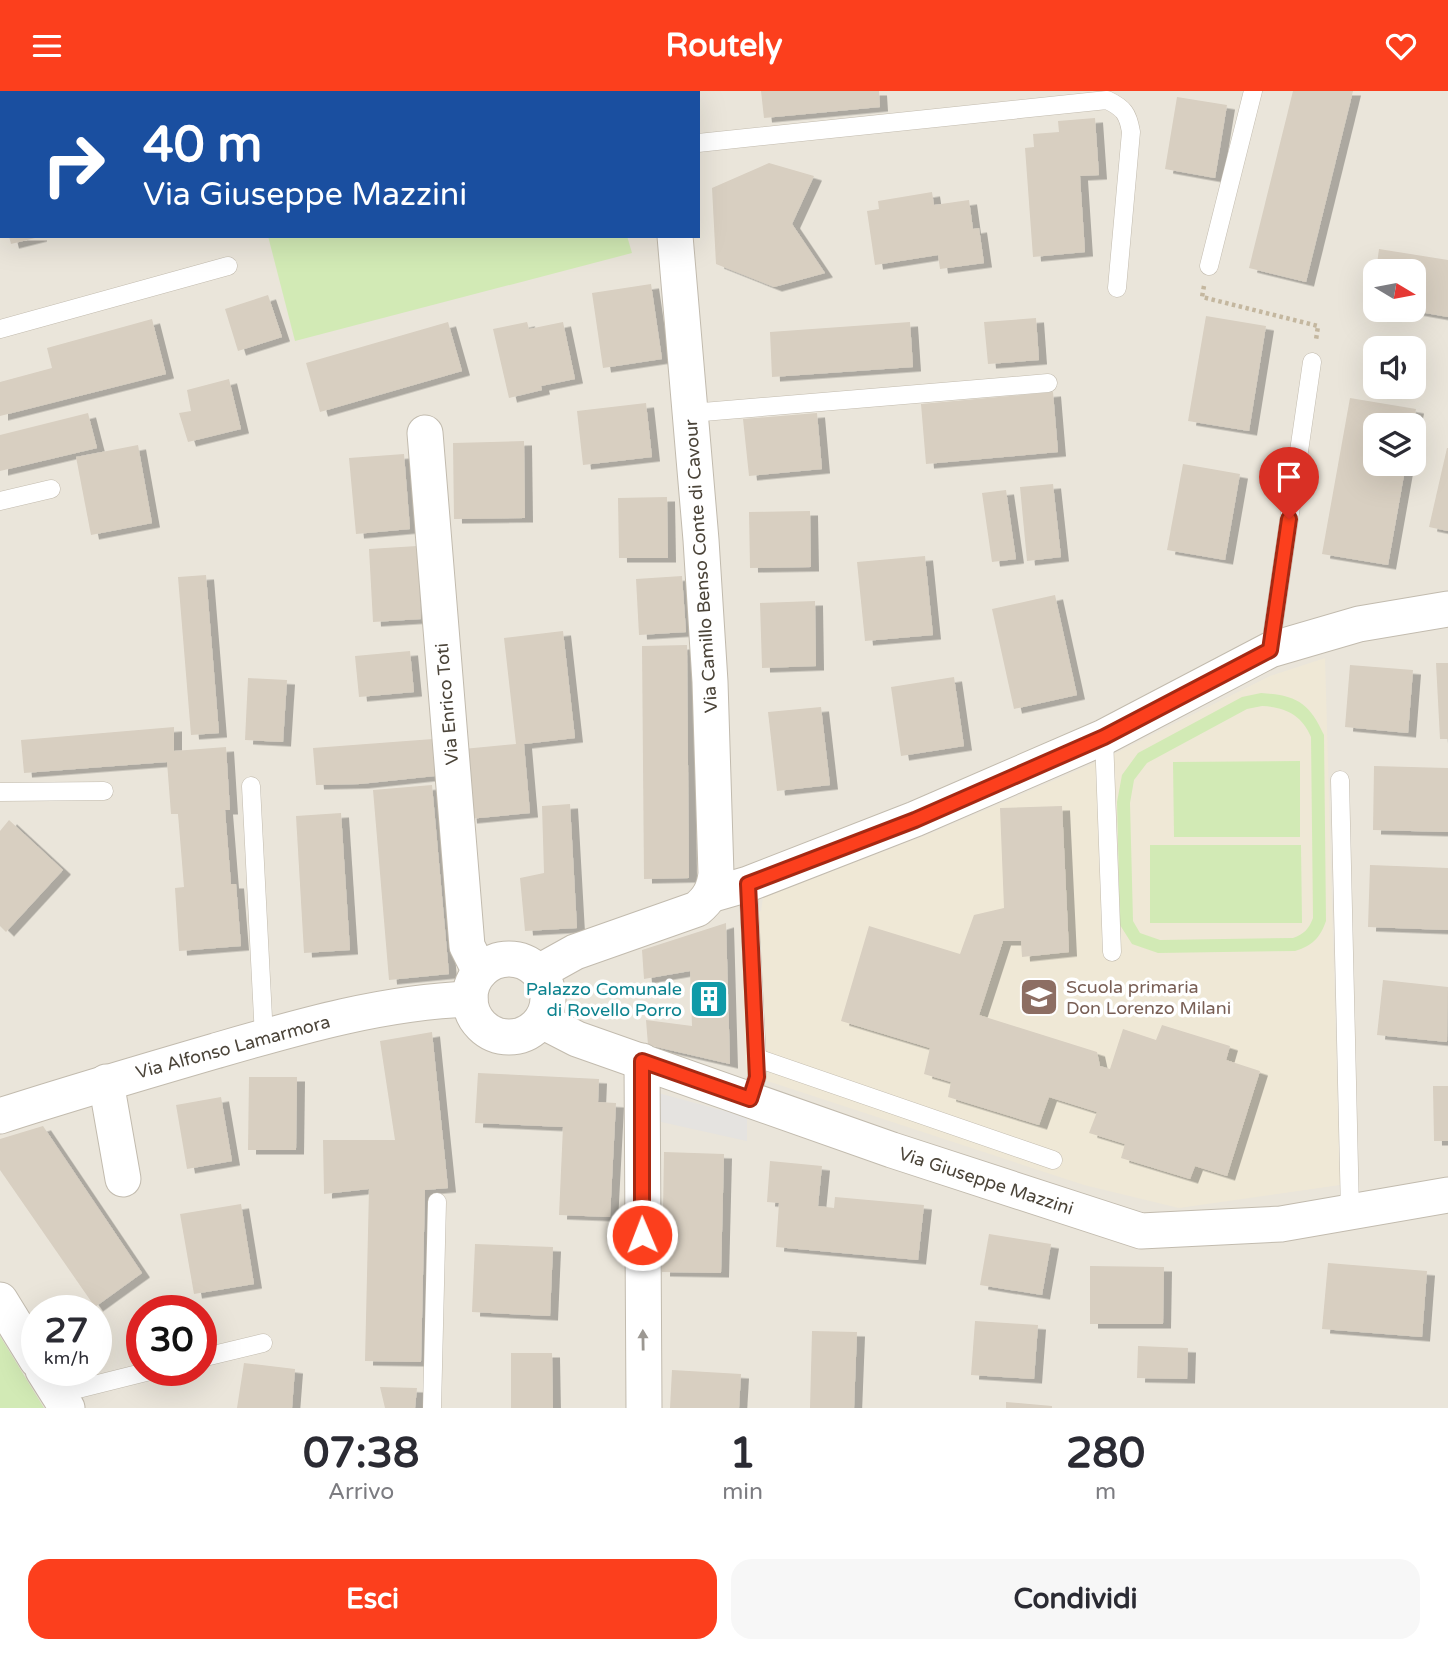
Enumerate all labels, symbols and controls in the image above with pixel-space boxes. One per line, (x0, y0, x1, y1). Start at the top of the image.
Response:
icon: menu (28, 27, 66, 65)
text: Routely (666, 27, 783, 65)
icon: heart (1382, 27, 1420, 65)
text: 40 m (143, 116, 262, 175)
icon: right (28, 119, 119, 210)
text: Via Giuseppe Mazzini (143, 176, 467, 214)
north arrow (1363, 259, 1426, 322)
map controls (1363, 259, 1426, 476)
button: sound (1363, 336, 1426, 399)
button: layers (1363, 413, 1426, 476)
street label: Via Camillo Benso Conte di Cavour (680, 418, 722, 714)
pin (1259, 447, 1319, 519)
icon: arrive (1270, 458, 1308, 496)
street label: Via Enrico Toti (431, 642, 463, 766)
school or university icon: Scuola primaria Don Lorenzo Milani (1018, 976, 1060, 1018)
place label: Scuola primaria Don Lorenzo Milani (1066, 976, 1231, 1019)
place label: Palazzo Comunale di Rovello Porro (526, 978, 682, 1021)
building icon: Palazzo Comunale di Rovello Porro (688, 978, 730, 1020)
street label: Via Alfonso Lamarmora (133, 1010, 333, 1084)
street label: Via Giuseppe Mazzini (896, 1142, 1076, 1220)
position arrow (605, 1198, 679, 1272)
speed limit sign: 30 (126, 1295, 217, 1386)
text: 27 (45, 1310, 88, 1352)
one-way arrow (638, 1329, 649, 1351)
text: km/h (44, 1347, 89, 1369)
text: 07:38 (303, 1428, 419, 1479)
text: 1 (729, 1428, 756, 1479)
text: 280 (1066, 1428, 1145, 1479)
text: Arrivo (328, 1478, 394, 1506)
text: min (722, 1478, 763, 1506)
text: m (1095, 1478, 1116, 1506)
button: Esci (28, 1559, 717, 1639)
button: Condividi (731, 1559, 1420, 1639)

